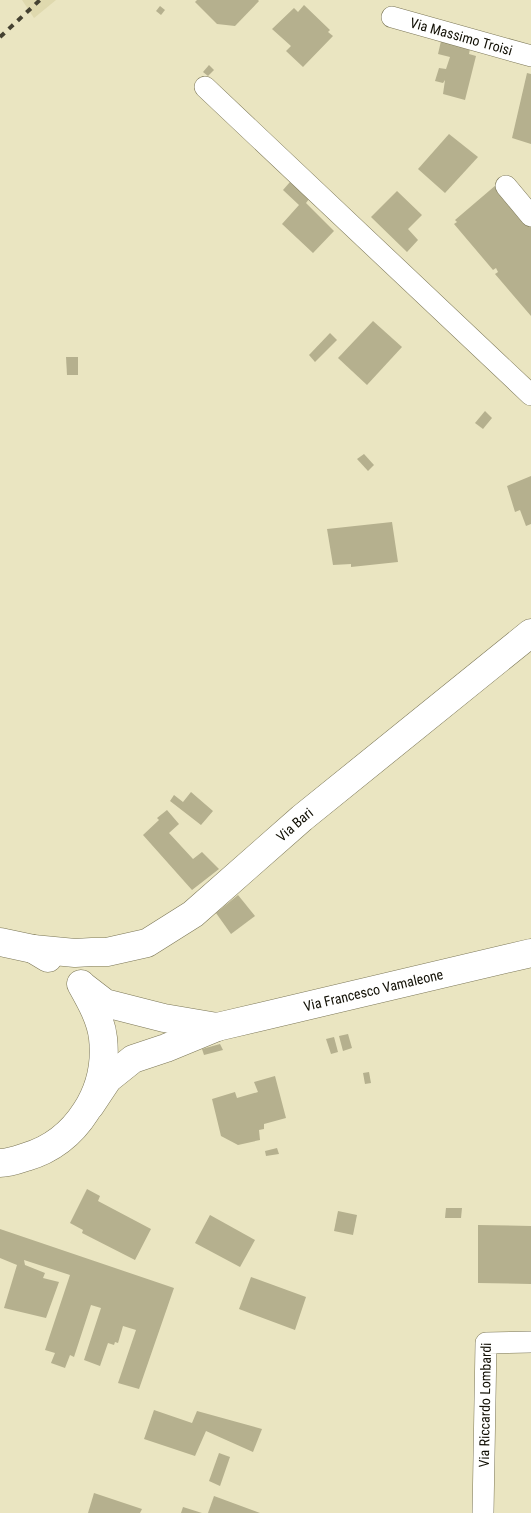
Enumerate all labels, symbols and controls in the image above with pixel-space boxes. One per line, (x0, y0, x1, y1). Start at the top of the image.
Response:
street label: Via Massimo Troisi (408, 14, 514, 58)
street label: Via Bari (273, 804, 316, 845)
street label: Via Francesco Vamaleone (302, 966, 445, 1014)
street label: Via Riccardo Lombardi (476, 1342, 494, 1468)

